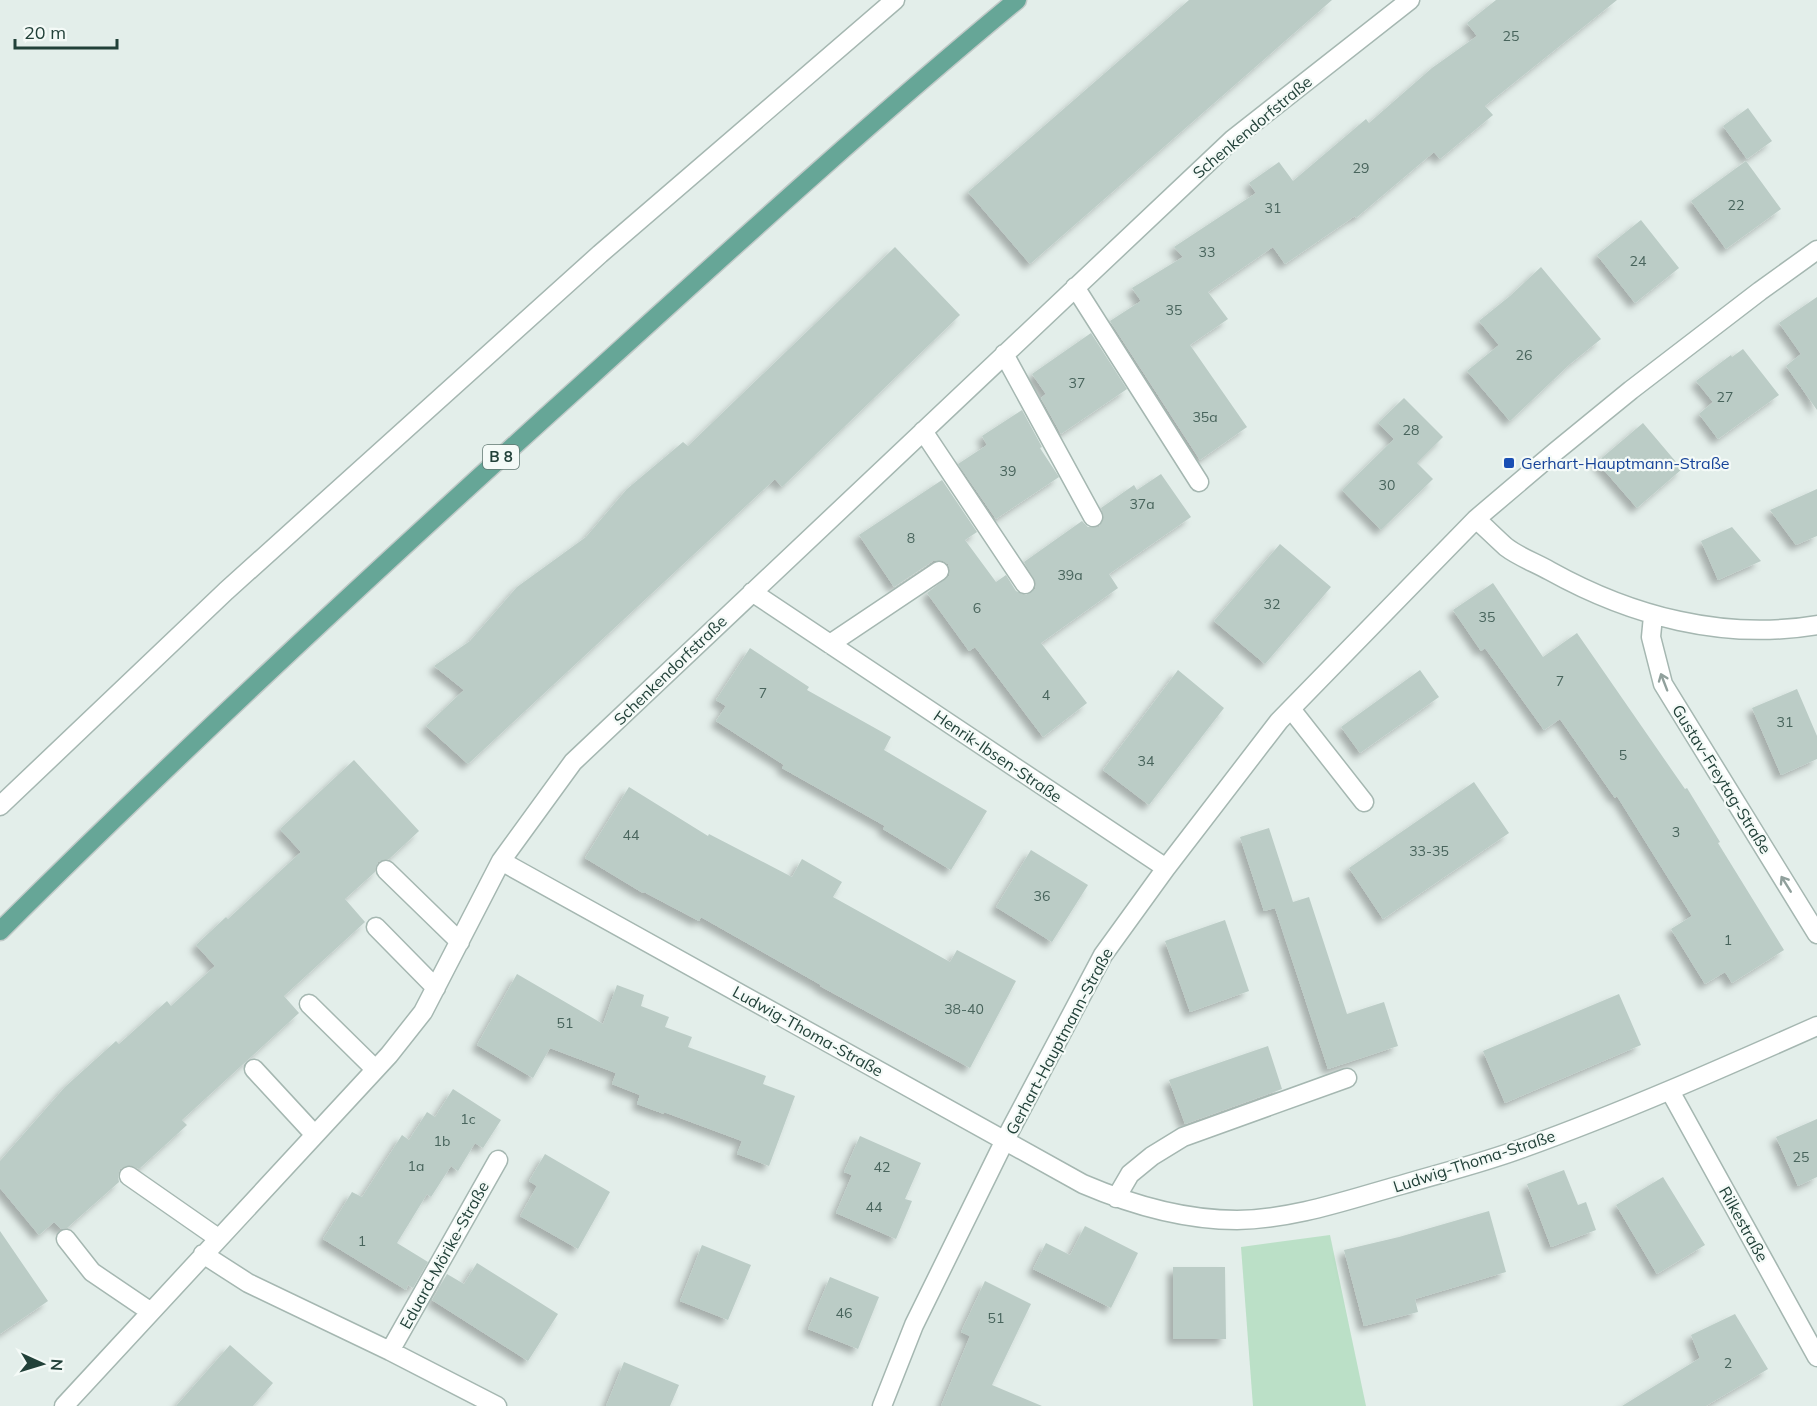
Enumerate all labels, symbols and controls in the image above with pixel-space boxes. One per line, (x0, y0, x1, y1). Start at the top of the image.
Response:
scale bar (15, 12, 117, 50)
text: 20 m (24, 21, 66, 44)
house number: 25 (1503, 27, 1519, 45)
street label: Schenkendorfstraße (1188, 71, 1316, 183)
house number: 29 (1353, 159, 1369, 177)
house number: 22 (1728, 196, 1744, 214)
house number: 31 (1265, 199, 1281, 217)
house number: 33 (1199, 243, 1215, 261)
house number: 24 (1630, 252, 1647, 270)
house number: 35 (1166, 301, 1182, 319)
house number: 26 (1516, 346, 1532, 364)
house number: 37 (1069, 374, 1085, 392)
house number: 27 (1717, 388, 1733, 406)
house number: 35a (1192, 408, 1218, 426)
house number: 28 (1403, 421, 1419, 439)
road number: B 8 (483, 445, 519, 469)
place label: Gerhart-Hauptmann-Straße (1521, 453, 1730, 473)
marker: Gerhart-Hauptmann-Straße (1502, 456, 1516, 470)
house number: 39 (1000, 462, 1016, 480)
house number: 30 (1379, 476, 1395, 494)
house number: 37a (1129, 495, 1155, 513)
house number: 8 (907, 529, 915, 547)
house number: 39a (1057, 566, 1083, 584)
house number: 32 (1264, 595, 1280, 613)
house number: 6 (973, 599, 981, 617)
house number: 35 (1479, 608, 1495, 626)
street label: Schenkendorfstraße (609, 611, 731, 729)
house number: 7 (1556, 672, 1564, 690)
one-way arrow (1658, 673, 1669, 692)
house number: 7 (759, 684, 767, 702)
house number: 4 (1042, 686, 1051, 704)
street label: Gustav-Freytag-Straße (1668, 701, 1776, 857)
street label: Henrik-Ibsen-Straße (930, 706, 1066, 806)
house number: 31 (1777, 713, 1793, 731)
house number: 5 (1619, 746, 1627, 764)
house number: 34 (1138, 752, 1155, 770)
house number: 3 (1672, 823, 1680, 841)
house number: 44 (623, 826, 640, 844)
house number: 33-35 (1409, 842, 1449, 860)
one-way arrow (1780, 876, 1792, 893)
house number: 36 (1034, 887, 1050, 905)
house number: 1 (1724, 931, 1732, 949)
street label: Gerhart-Hauptmann-Straße (1001, 944, 1117, 1138)
street label: Ludwig-Thoma-Straße (729, 981, 887, 1081)
house number: 38-40 (944, 1000, 984, 1018)
house number: 51 (557, 1014, 573, 1032)
house number: 1c (460, 1110, 476, 1128)
street label: Ludwig-Thoma-Straße (1391, 1125, 1557, 1197)
house number: 1b (434, 1132, 450, 1150)
house number: 25 (1793, 1148, 1809, 1166)
house number: 1a (408, 1157, 424, 1175)
house number: 42 (874, 1158, 890, 1176)
street label: Eduard-Mörike-Straße (395, 1178, 493, 1332)
street label: Rilkestraße (1715, 1183, 1773, 1265)
house number: 44 (866, 1198, 883, 1216)
house number: 1 (358, 1232, 366, 1250)
house number: 46 (836, 1304, 852, 1322)
house number: 51 (988, 1309, 1004, 1327)
north arrow (12, 1334, 72, 1394)
house number: 2 (1724, 1354, 1732, 1372)
text: N (47, 1358, 67, 1372)

